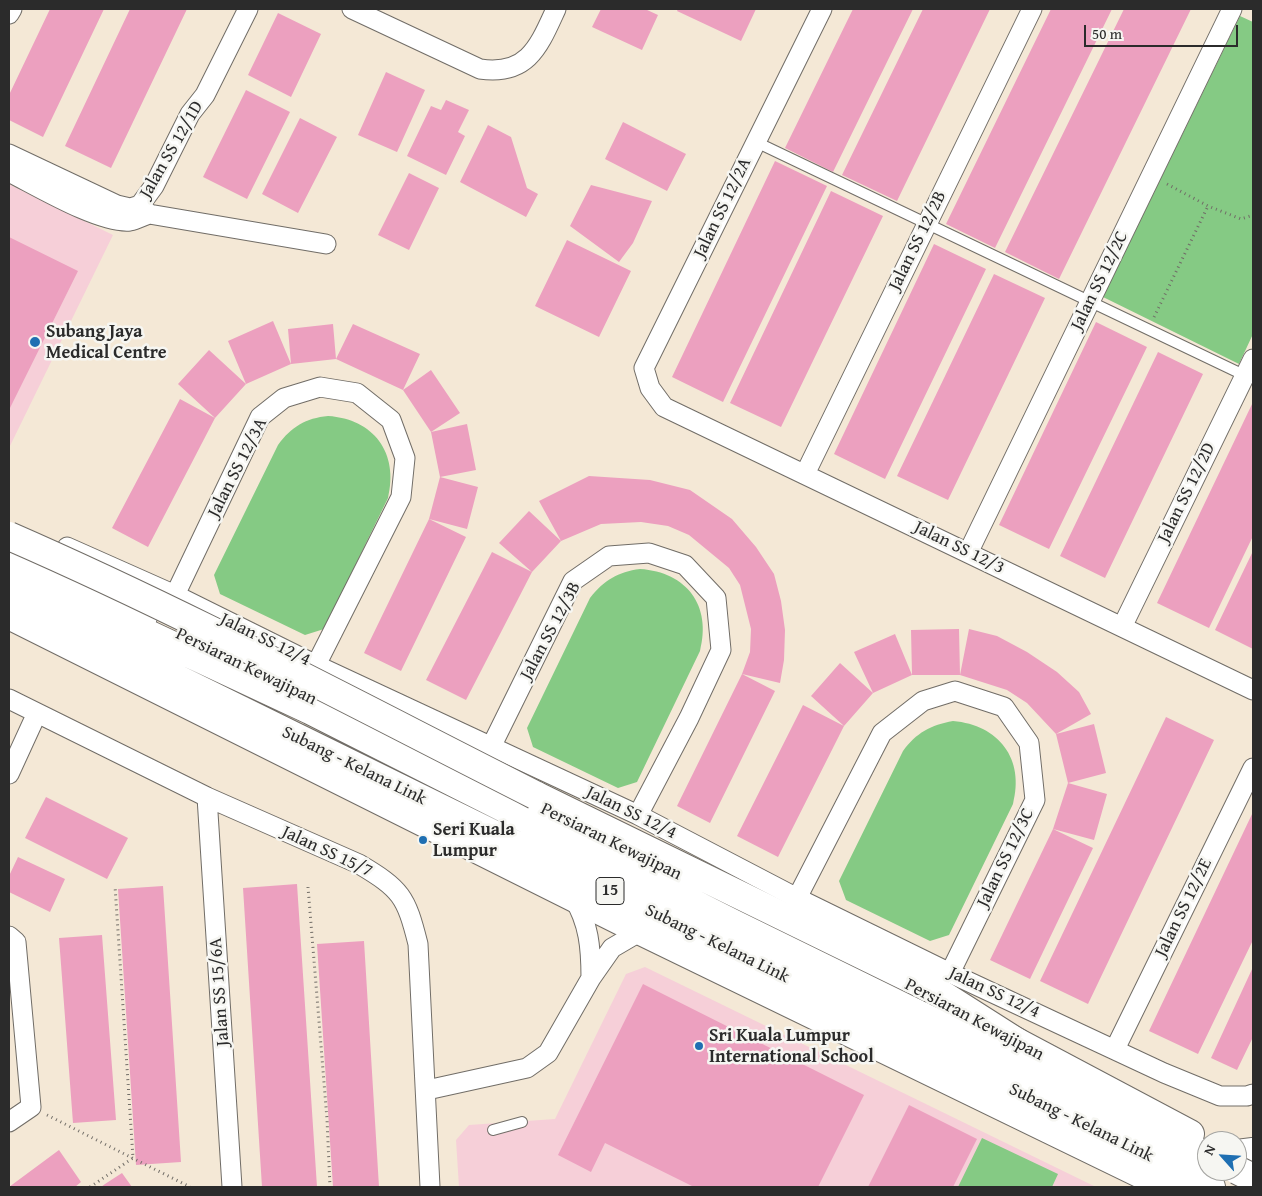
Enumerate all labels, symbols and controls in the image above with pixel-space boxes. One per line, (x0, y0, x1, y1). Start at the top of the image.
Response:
scale bar (1087, 15, 1241, 47)
text: 50 m (1092, 23, 1122, 44)
street label: Jalan SS 12/1D (135, 97, 209, 203)
street label: Jalan SS 12/2A (689, 154, 757, 262)
street label: Jalan SS 12/2B (885, 188, 951, 294)
street label: Jalan SS 12/2C (1067, 228, 1133, 334)
place label: Subang Jaya Medical Centre (46, 321, 167, 364)
marker: Subang Jaya Medical Centre (28, 335, 42, 349)
street label: Jalan SS 12/3A (204, 415, 272, 521)
street label: Jalan SS 12/2D (1153, 439, 1221, 547)
street label: Jalan SS 12/3 (910, 517, 1008, 579)
street label: Jalan SS 12/3B (516, 578, 586, 684)
street label: Jalan SS 12/4 (216, 609, 314, 671)
street label: Persiaran Kewajipan (172, 623, 320, 711)
street label: Subang - Kelana Link (278, 722, 430, 810)
street label: Jalan SS 12/4 (582, 782, 680, 844)
street label: Persiaran Kewajipan (537, 798, 685, 886)
street label: Jalan SS 12/3C (973, 805, 1039, 911)
place label: Seri Kuala Lumpur (433, 819, 515, 862)
street label: Jalan SS 15/7 (278, 822, 376, 882)
marker: Seri Kuala Lumpur (417, 834, 429, 846)
street label: Jalan SS 12/2E (1151, 855, 1217, 961)
road number: 15 (596, 878, 624, 904)
street label: Subang - Kelana Link (641, 900, 793, 988)
street label: Jalan SS 15/6A (205, 937, 235, 1047)
street label: Jalan SS 12/4 (945, 963, 1043, 1023)
street label: Persiaran Kewajipan (901, 974, 1047, 1066)
place label: Sri Kuala Lumpur International School (709, 1025, 874, 1068)
marker: Sri Kuala Lumpur International School (693, 1040, 705, 1052)
street label: Subang - Kelana Link (1005, 1079, 1157, 1167)
north arrow (1197, 1131, 1247, 1181)
text: N (1198, 1141, 1220, 1158)

